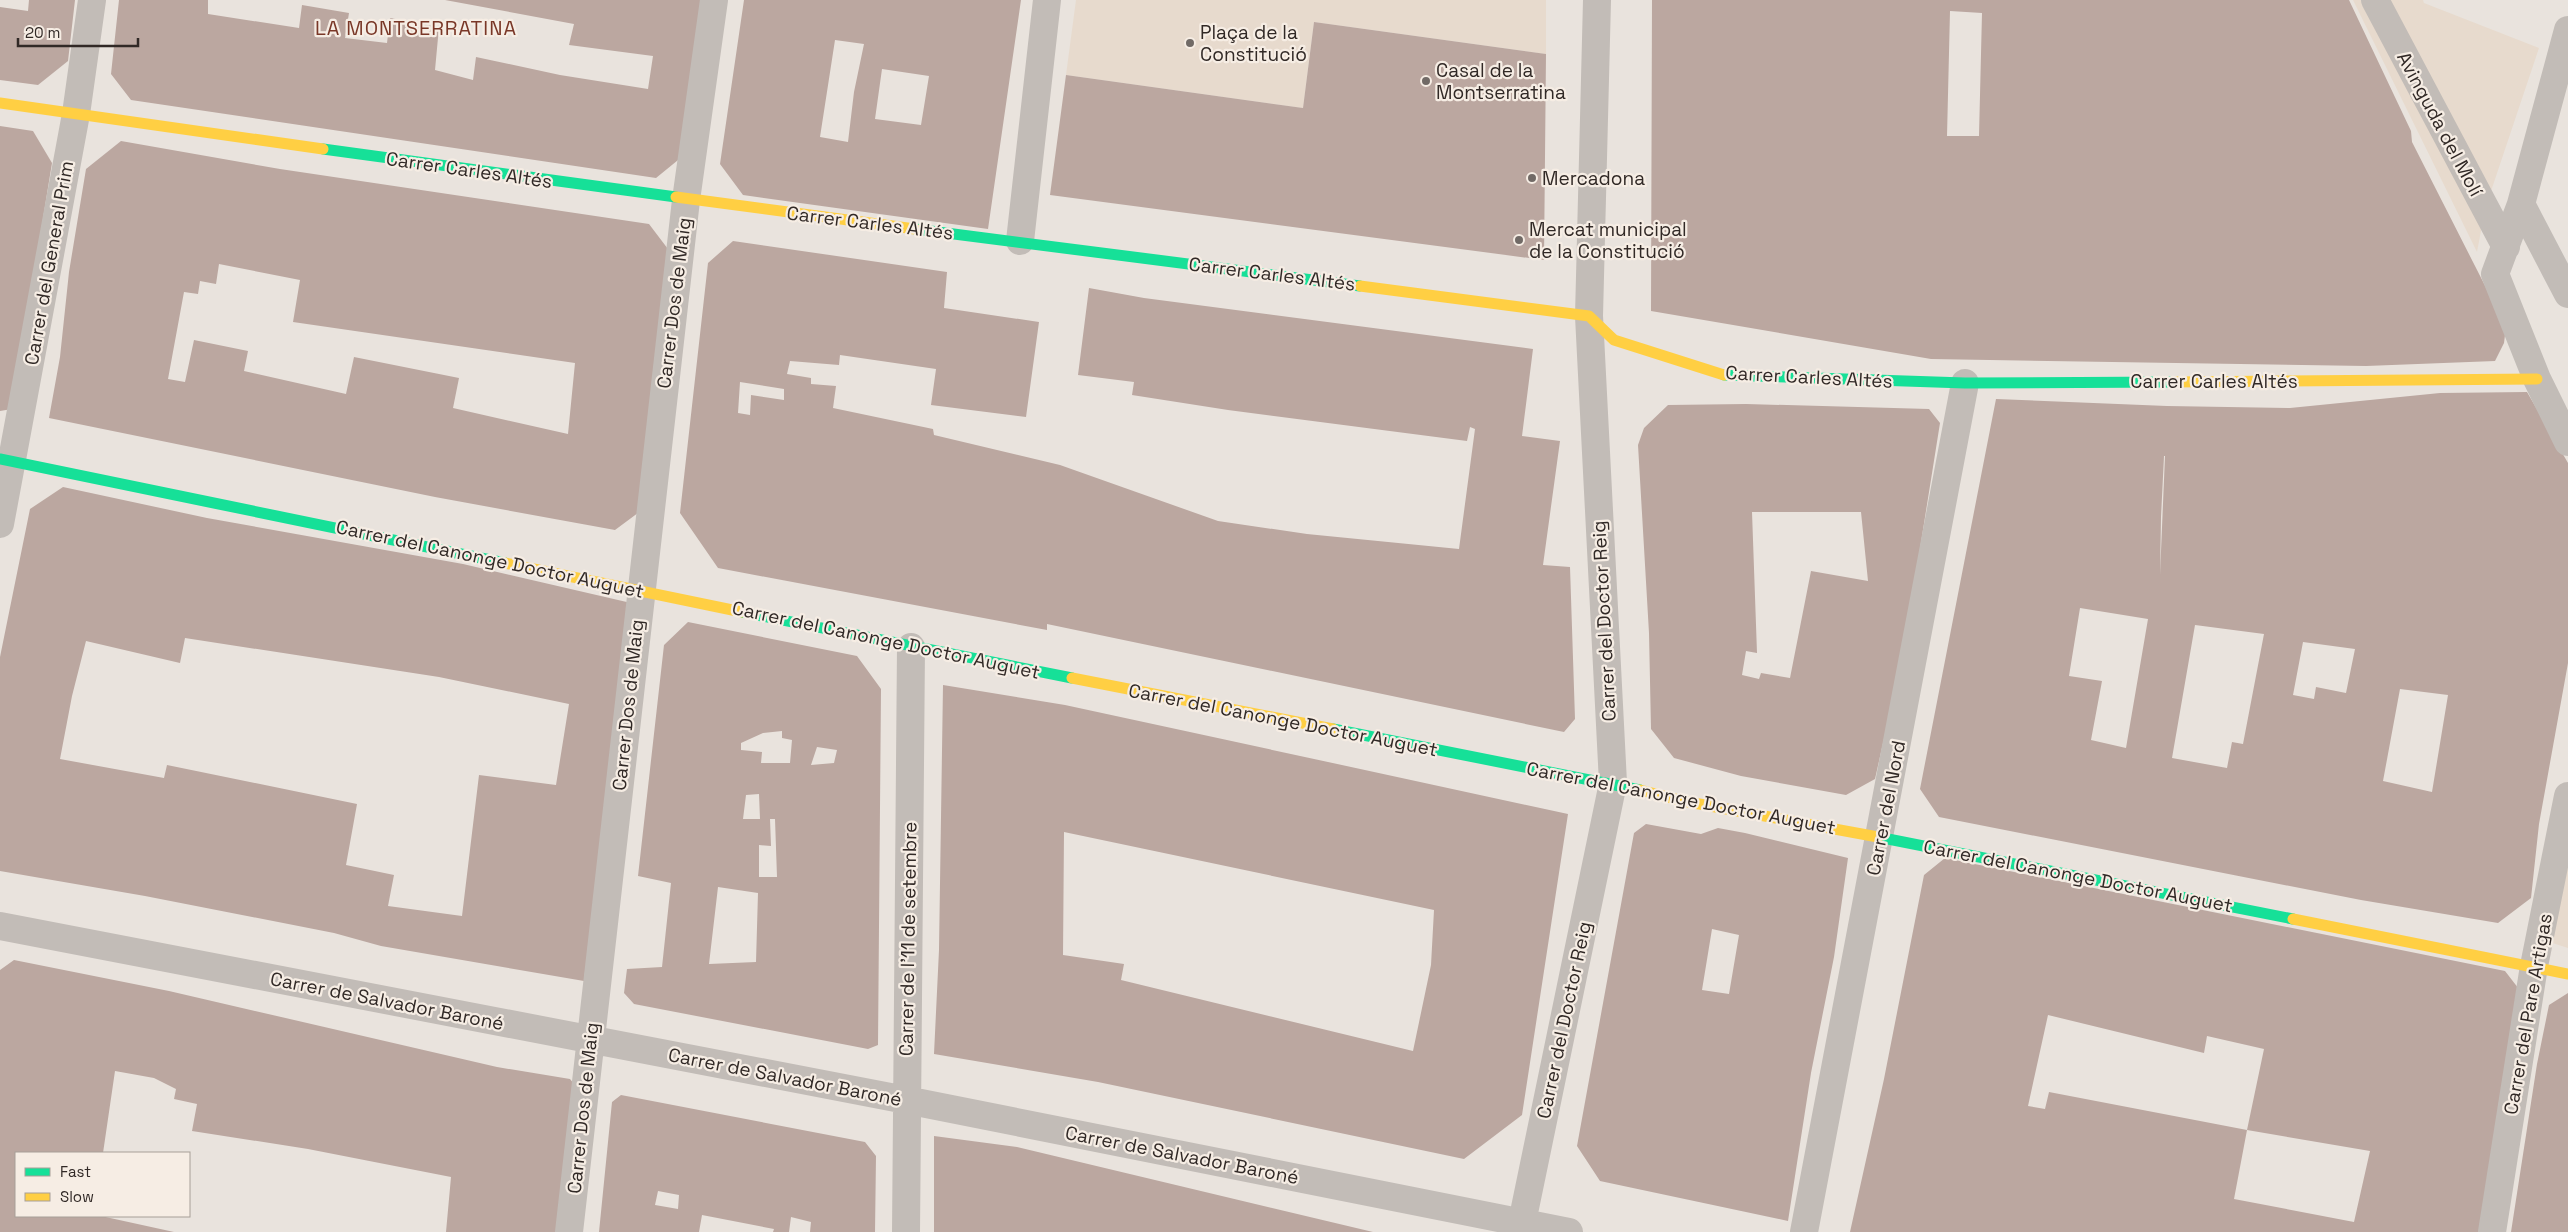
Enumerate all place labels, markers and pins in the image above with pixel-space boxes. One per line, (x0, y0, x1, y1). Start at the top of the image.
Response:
place label: Plaça de la Constitució (1200, 20, 1307, 67)
marker: Plaça de la Constitució (1184, 37, 1196, 49)
place label: Casal de la Montserratina (1436, 58, 1566, 105)
marker: Casal de la Montserratina (1420, 75, 1432, 87)
place label: Mercadona (1542, 166, 1645, 191)
marker: Mercadona (1526, 172, 1538, 184)
place label: Mercat municipal de la Constitució (1529, 217, 1687, 264)
marker: Mercat municipal de la Constitució (1513, 234, 1525, 246)

